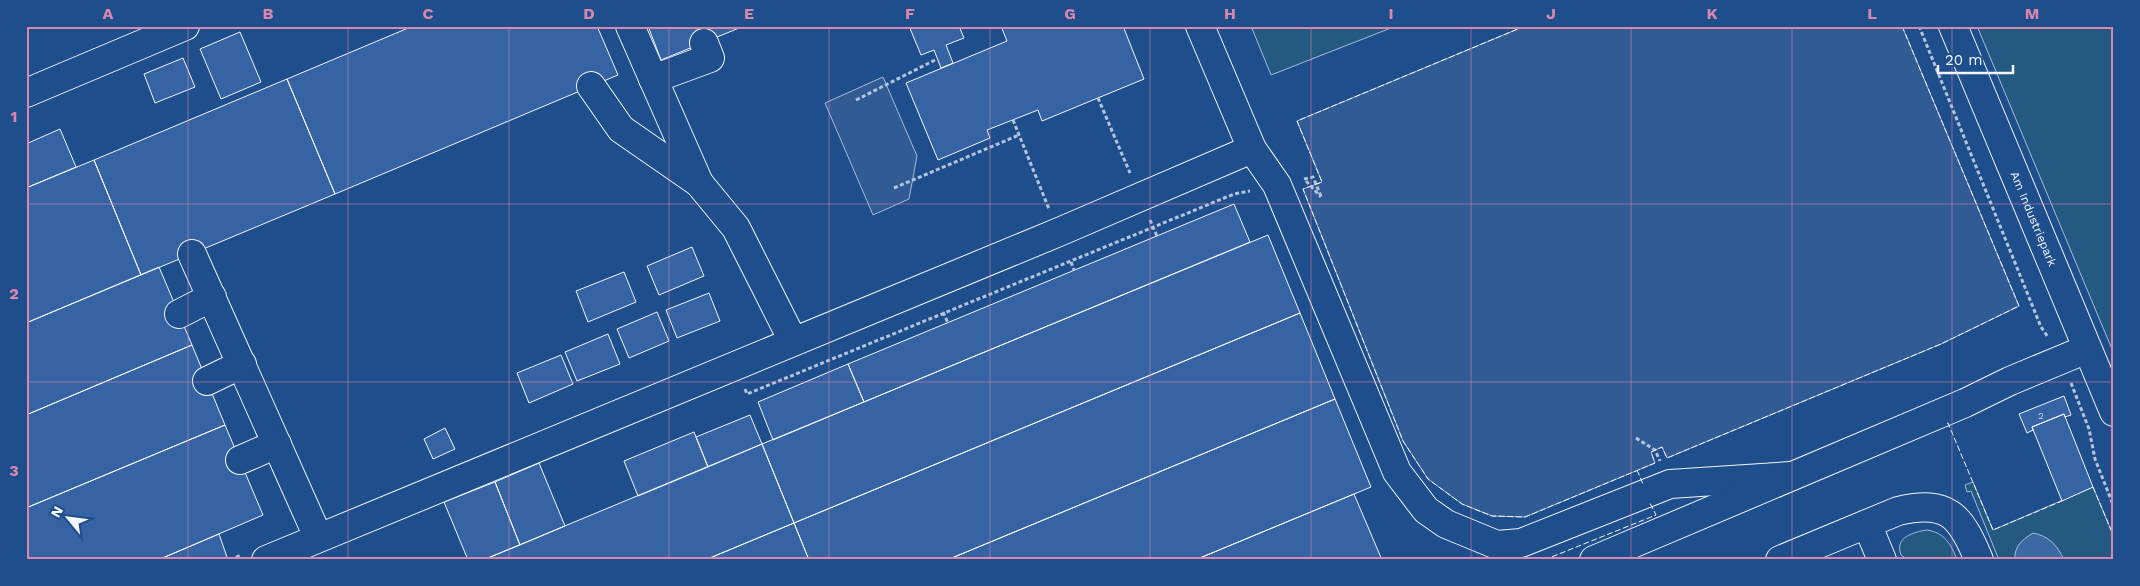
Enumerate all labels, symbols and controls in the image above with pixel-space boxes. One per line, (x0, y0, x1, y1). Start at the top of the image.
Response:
text: A (103, 4, 114, 23)
text: B (263, 4, 274, 23)
text: C (423, 4, 434, 23)
text: D (583, 4, 595, 23)
text: E (744, 4, 754, 23)
text: F (905, 4, 915, 23)
text: G (1064, 4, 1076, 23)
text: H (1224, 4, 1236, 23)
text: I (1388, 4, 1394, 23)
text: J (1546, 4, 1556, 23)
text: K (1706, 4, 1718, 23)
text: L (1867, 4, 1877, 23)
text: M (2025, 4, 2039, 23)
scale bar (1938, 42, 2012, 74)
text: 20 m (1945, 51, 1983, 69)
text: 1 (11, 107, 17, 126)
street label: Am Industriepark (2007, 169, 2060, 269)
text: 2 (9, 284, 19, 303)
house number: 2 (2038, 410, 2044, 421)
text: 3 (9, 461, 19, 480)
north arrow (42, 494, 92, 544)
text: N (47, 503, 66, 520)

